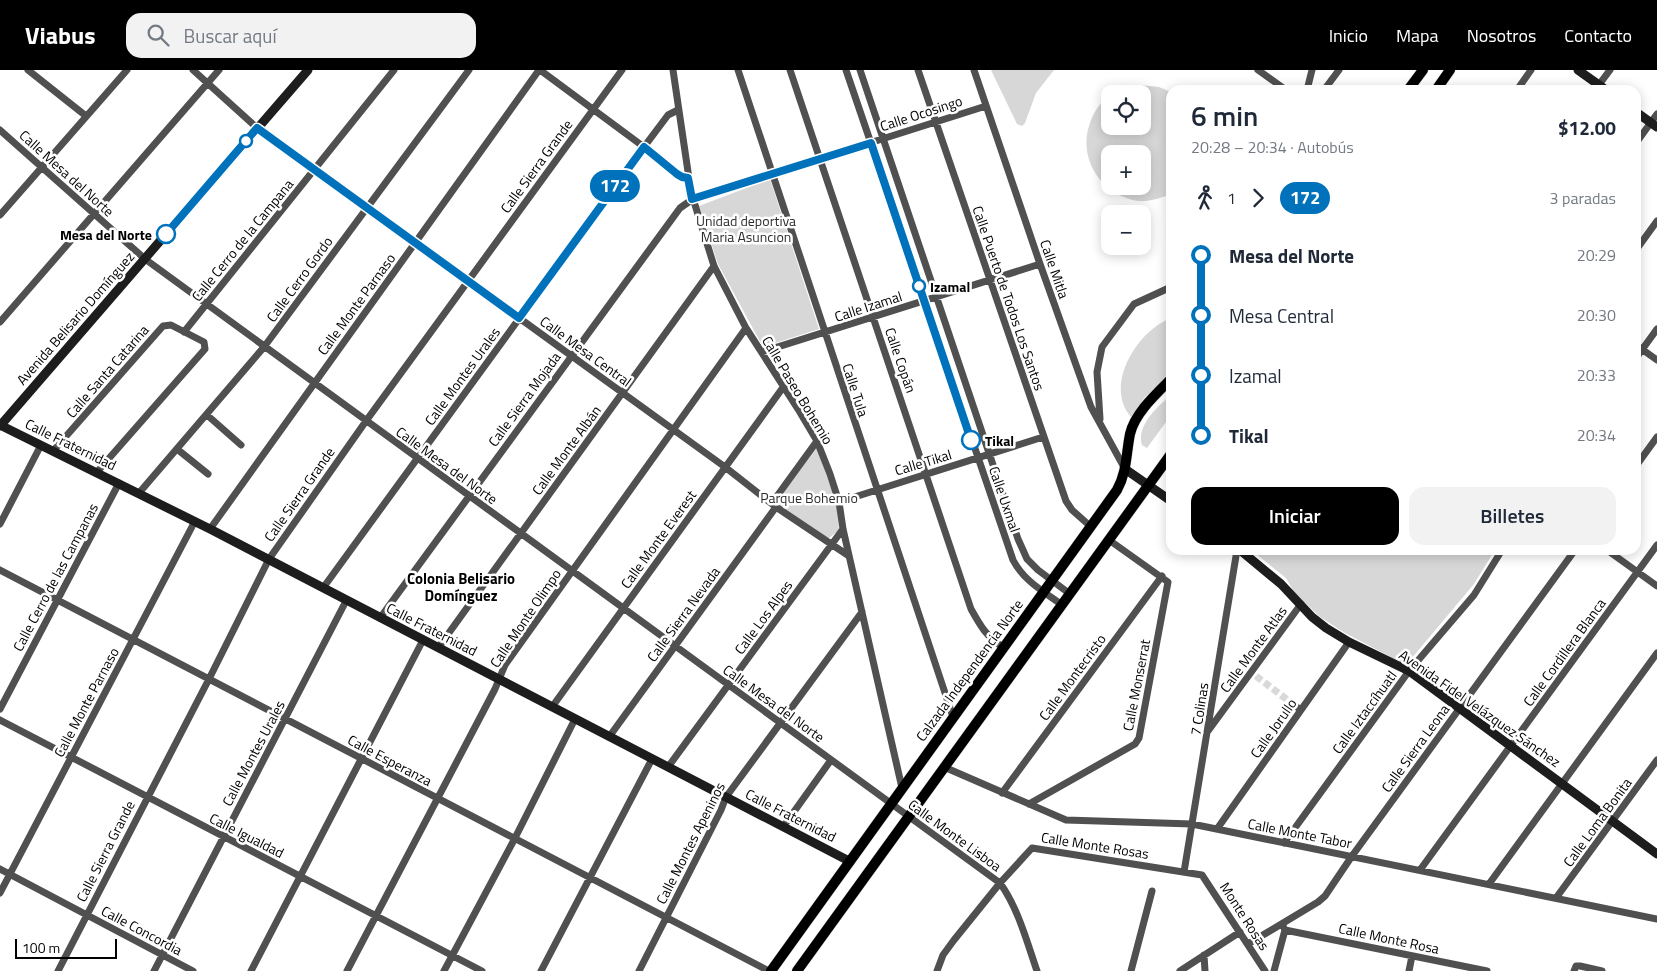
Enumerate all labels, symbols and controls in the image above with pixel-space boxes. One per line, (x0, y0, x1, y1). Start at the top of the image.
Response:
search box (126, 13, 476, 58)
text: Viabus (25, 17, 96, 53)
icon: search (144, 21, 172, 49)
text: Buscar aquí (184, 21, 277, 50)
text: Inicio (1329, 22, 1368, 49)
text: Mapa (1396, 22, 1439, 49)
text: Nosotros (1467, 22, 1536, 49)
text: Contacto (1564, 22, 1632, 49)
map controls (1101, 85, 1151, 255)
button: locate (1101, 85, 1151, 135)
street label: Calle Ocosingo (877, 90, 965, 136)
text: 6 min (1191, 94, 1258, 137)
text: $12.00 (1558, 113, 1616, 142)
street label: Calle Sierra Grande (495, 115, 577, 217)
street label: Calle Mesa del Norte (15, 125, 119, 221)
unlabelled marker (239, 134, 253, 148)
text: 20:28 – 20:34 · Autobús (1191, 135, 1354, 159)
button: + (1101, 145, 1151, 195)
line badge: 172 (586, 170, 644, 202)
text: 172 (600, 172, 630, 199)
street label: Calle Cerro de la Campana (186, 174, 298, 306)
icon: walk (1191, 184, 1219, 212)
icon: forward (1244, 184, 1272, 212)
text: 172 (1290, 184, 1320, 211)
text: 1 (1227, 186, 1236, 210)
text: 3 paradas (1550, 186, 1616, 210)
street label: Calle Puerto de Todos Los Santos (967, 203, 1051, 393)
button: − (1101, 205, 1151, 255)
park label: Unidad deportiva Maria Asuncion (696, 210, 796, 247)
place label: Mesa del Norte (60, 224, 152, 245)
marker: Mesa del Norte (156, 224, 176, 244)
street label: Calle Cerro Gordo (261, 232, 337, 326)
street label: Calle Mitla (1035, 237, 1075, 301)
text: Mesa del Norte (1229, 241, 1354, 270)
text: 20:29 (1577, 243, 1616, 267)
street label: Avenida Belisario Domínguez (11, 247, 139, 389)
street label: Calle Monte Parnaso (312, 249, 400, 359)
place label: Izamal (930, 276, 970, 297)
marker: Izamal (912, 279, 926, 293)
street label: Calle Izamal (831, 285, 905, 327)
text: Mesa Central (1229, 301, 1334, 330)
text: 20:30 (1577, 303, 1616, 327)
street label: Calle Mesa Central (536, 311, 636, 391)
street label: Calle Santa Catarina (61, 320, 153, 422)
street label: Calle Montes Urales (419, 322, 505, 430)
street label: Calle Copán (880, 324, 922, 396)
street label: Calle Paseo Bohemio (757, 332, 839, 448)
street label: Calle Sierra Mojada (482, 347, 566, 451)
street label: Calle Tula (838, 361, 874, 419)
text: Izamal (1229, 361, 1282, 390)
text: 20:33 (1577, 363, 1616, 387)
street label: Calle Monte Albán (526, 401, 606, 499)
street label: Calle Fraternidad (22, 413, 120, 475)
street label: Calle Mesa del Norte (392, 421, 502, 509)
text: Tikal (1229, 421, 1269, 450)
text: 20:34 (1577, 423, 1616, 447)
marker: Tikal (961, 430, 981, 450)
place label: Tikal (985, 430, 1014, 451)
street label: Calle Sierra Grande (258, 442, 340, 546)
street label: Calle Tikal (892, 443, 954, 481)
street label: Calle Uxmal (984, 463, 1026, 535)
street label: Calle Monte Everest (615, 485, 701, 593)
park label: Parque Bohemio (760, 487, 858, 508)
button: Iniciar (1191, 487, 1399, 545)
button: Billetes (1409, 487, 1616, 545)
street label: Calle Cerro de las Campanas (7, 499, 103, 655)
street label: Calle Sierra Nevada (641, 562, 725, 666)
street label: Calle Monte Olimpo (484, 565, 566, 671)
district label: Colonia Belisario Domínguez (407, 567, 515, 607)
street label: Calle Los Alpes (729, 575, 797, 659)
street label: Calle Cordillera Blanca (1518, 594, 1610, 710)
street label: Calzada Independencia Norte (910, 595, 1028, 745)
street label: Calle Fraternidad (383, 597, 481, 661)
street label: Calle Monte Atlas (1214, 601, 1292, 697)
street label: Calle Montecristo (1033, 629, 1111, 725)
street label: Calle Monserrat (1117, 637, 1155, 733)
street label: Calle Monte Parnaso (48, 643, 124, 761)
street label: Avenida Fidel Velázquez Sánchez (1395, 644, 1565, 772)
street label: Calle Mesa del Norte (719, 659, 829, 747)
street label: Calle Iztaccíhuatl (1327, 666, 1401, 758)
street label: 7 Colinas (1184, 681, 1214, 737)
street label: Calle Jorullo (1245, 694, 1301, 762)
street label: Calle Montes Urales (216, 696, 290, 810)
street label: Calle Sierra Leona (1376, 700, 1454, 796)
street label: Calle Esperanza (344, 729, 436, 791)
street label: Calle Loma Bonita (1557, 773, 1637, 871)
street label: Calle Montes Apeninos (650, 778, 730, 908)
street label: Calle Fraternidad (742, 783, 840, 847)
street label: Calle Monte Lisboa (904, 794, 1006, 876)
street label: Calle Sierra Grande (70, 797, 140, 905)
street label: Calle Igualdad (206, 807, 288, 863)
street label: Calle Monte Tabor (1246, 813, 1354, 853)
street label: Calle Monte Rosas (1040, 826, 1150, 864)
street label: Monte Rosas (1215, 878, 1275, 954)
street label: Calle Concordia (98, 900, 186, 960)
street label: Calle Monte Rosa (1337, 917, 1441, 959)
scale bar (15, 936, 118, 959)
text: 100 m (22, 937, 60, 958)

